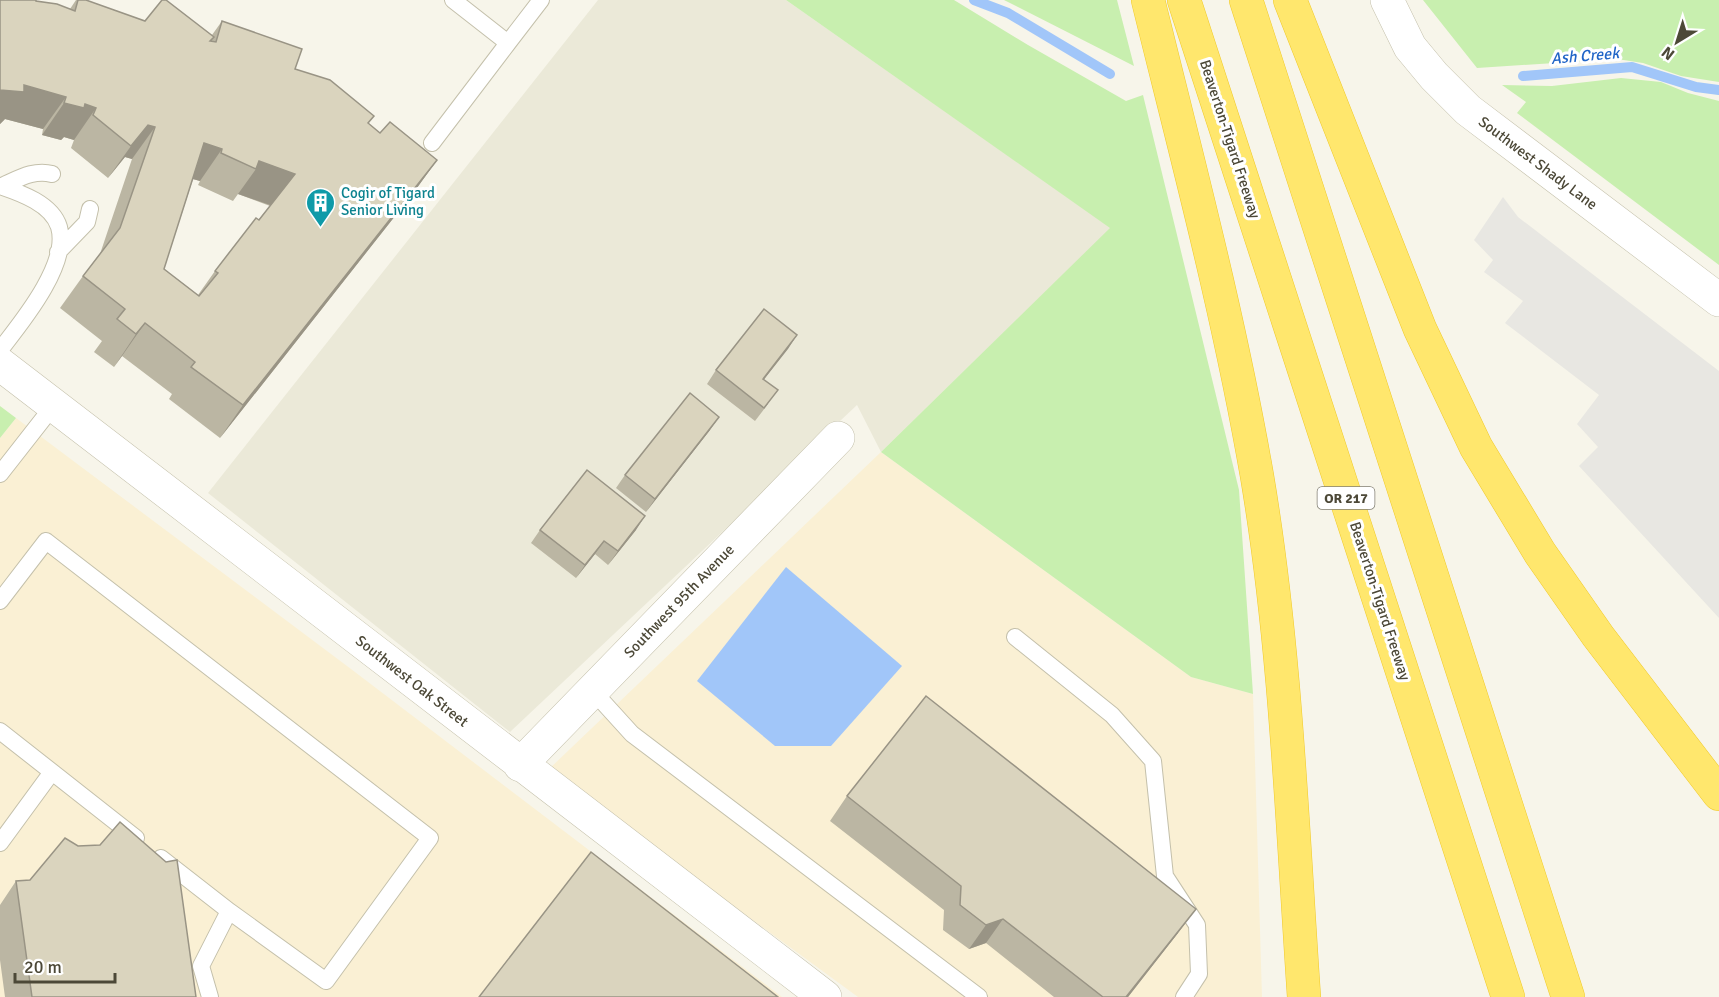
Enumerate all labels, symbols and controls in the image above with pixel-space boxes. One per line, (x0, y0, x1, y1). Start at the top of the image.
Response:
north arrow (1647, 12, 1707, 72)
text: N (1658, 42, 1679, 64)
water label: Ash Creek (1550, 43, 1622, 69)
street label: Beaverton-Tigard Freeway (1196, 57, 1264, 221)
street label: Southwest Shady Lane (1475, 112, 1601, 214)
place label: Cogir of Tigard Senior Living (341, 184, 435, 219)
building icon: Cogir of Tigard Senior Living (304, 186, 336, 228)
road number: OR 217 (1318, 487, 1374, 509)
street label: Beaverton-Tigard Freeway (1346, 519, 1414, 683)
street label: Southwest 95th Avenue (620, 541, 738, 661)
street label: Southwest Oak Street (352, 631, 472, 731)
scale bar (15, 946, 116, 984)
text: 20 m (24, 956, 62, 978)

